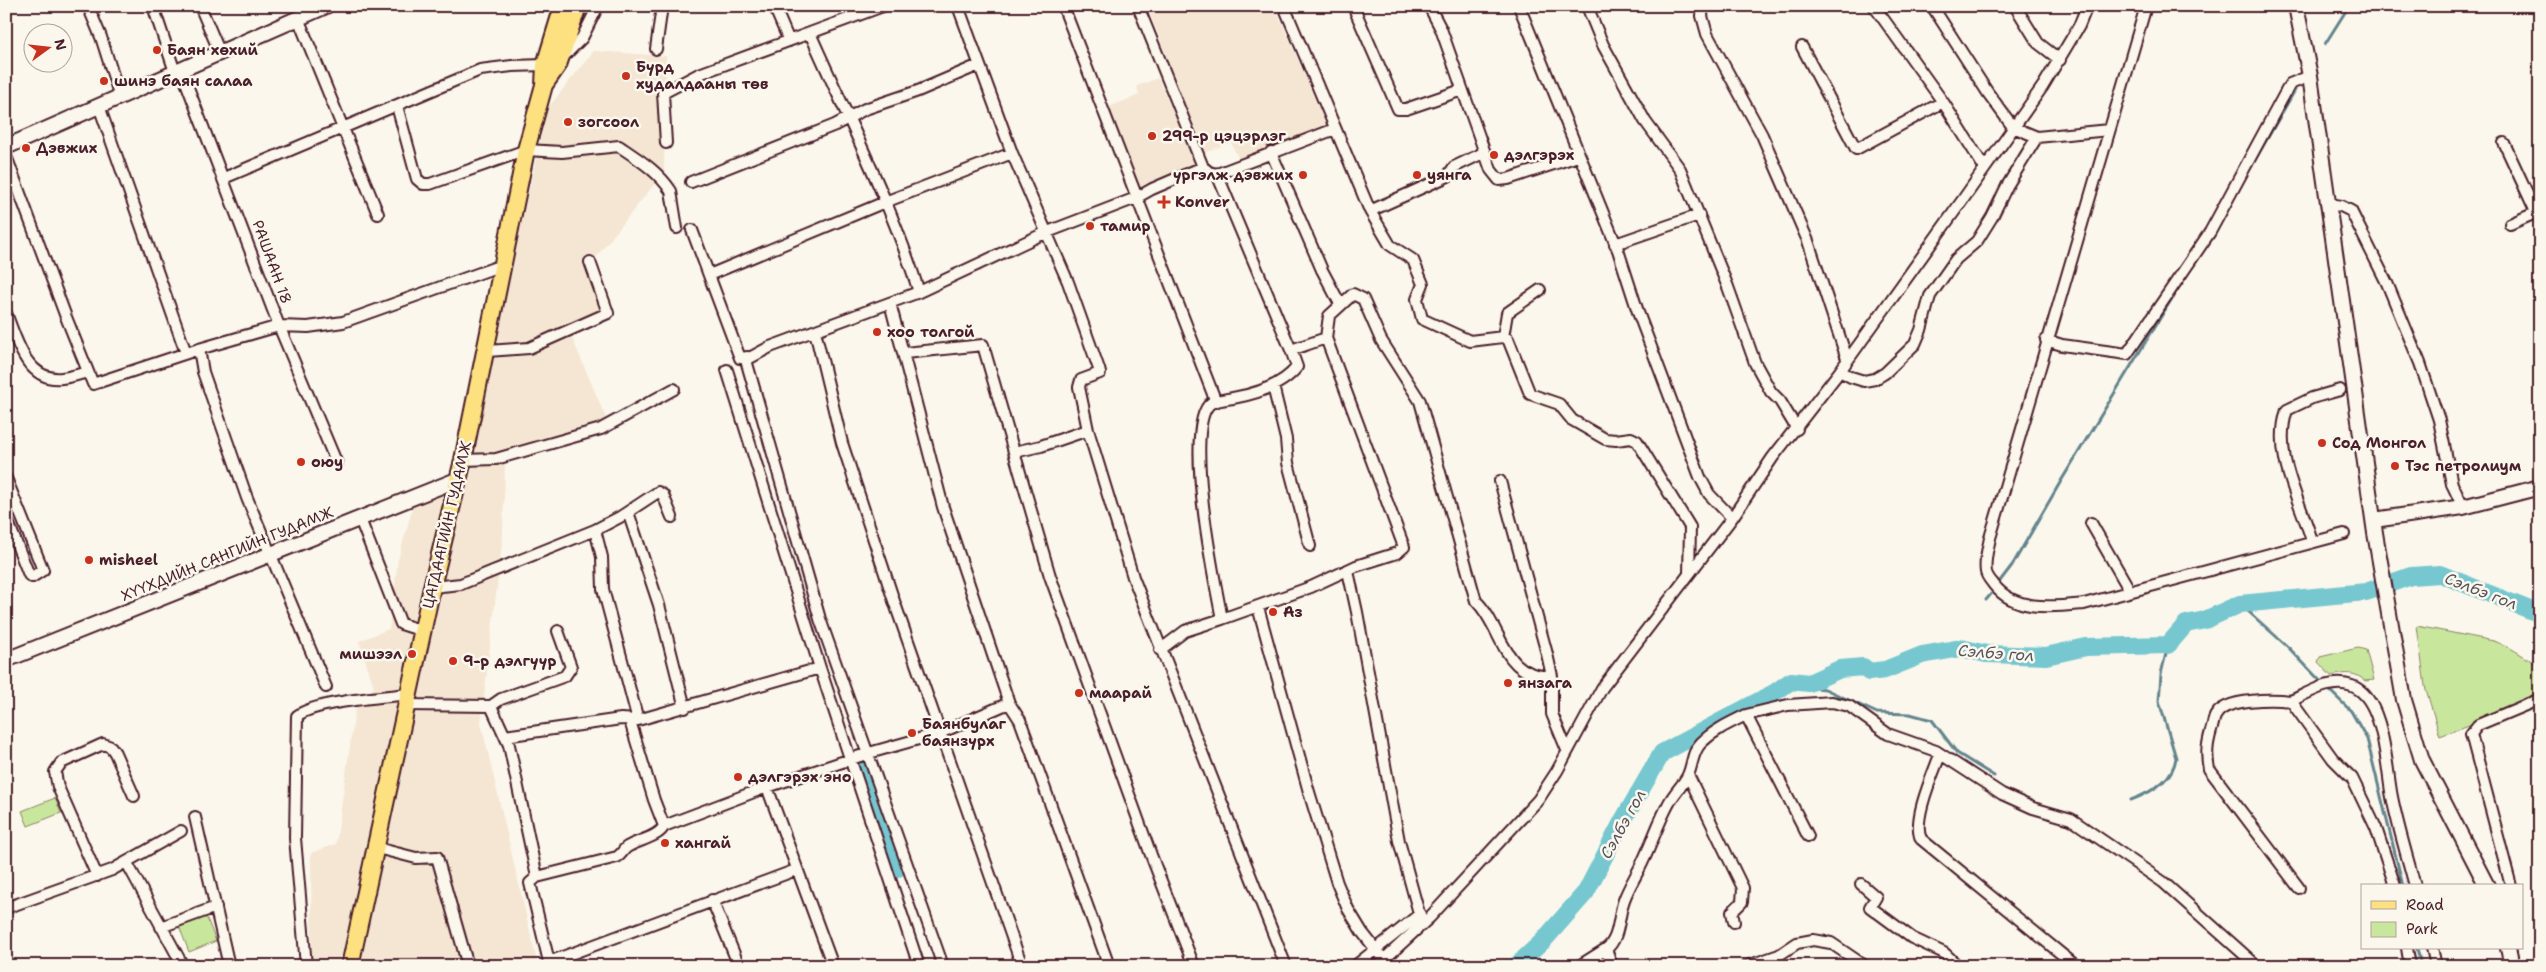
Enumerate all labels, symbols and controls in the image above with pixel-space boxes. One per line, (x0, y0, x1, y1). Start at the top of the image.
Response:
north arrow (22, 22, 72, 72)
text: N (50, 37, 71, 52)
place label: Баян хөхий (167, 40, 259, 60)
marker: Баян хөхий (151, 44, 163, 56)
place label: Бүрд худалдааны төв (636, 57, 768, 94)
marker: Бүрд худалдааны төв (620, 70, 632, 82)
place label: шинэ баян салаа (114, 71, 253, 91)
marker: шинэ баян салаа (98, 75, 110, 87)
place label: зогсоол (578, 112, 639, 132)
marker: зогсоол (562, 116, 574, 128)
place label: 299-р цэцэрлэг (1162, 126, 1286, 146)
marker: 299-р цэцэрлэг (1146, 130, 1158, 142)
place label: Дэвжих (36, 138, 98, 158)
marker: Дэвжих (20, 142, 32, 154)
place label: дэлгэрэх (1504, 145, 1575, 165)
marker: дэлгэрэх (1488, 149, 1500, 161)
place label: үргэлж дэвжих (1173, 165, 1293, 185)
place label: уянга (1427, 165, 1472, 185)
marker: үргэлж дэвжих (1297, 169, 1309, 181)
marker: уянга (1411, 169, 1423, 181)
place label: Konver (1175, 192, 1230, 212)
marker: Konver (1157, 195, 1171, 209)
place label: тамир (1100, 216, 1150, 236)
street label: РАШААН 18 (248, 217, 296, 307)
marker: тамир (1084, 220, 1096, 232)
place label: хоо толгой (887, 322, 975, 342)
marker: хоо толгой (871, 326, 883, 338)
place label: Сод Монгол (2332, 433, 2426, 453)
marker: Сод Монгол (2316, 437, 2328, 449)
street label: ЦАГДААГИЙН ГУДАМЖ (417, 438, 476, 611)
place label: оюу (311, 452, 343, 472)
marker: оюу (295, 456, 307, 468)
place label: Тэс петролиум (2405, 456, 2522, 476)
marker: Тэс петролиум (2389, 460, 2401, 472)
street label: ХҮҮХДИЙН САНГИЙН ГУДАМЖ (118, 501, 337, 606)
place label: misheel (99, 550, 158, 570)
marker: misheel (83, 554, 95, 566)
water label: Сэлбэ гол (2442, 568, 2520, 614)
place label: Аз (1283, 602, 1303, 622)
marker: Аз (1267, 606, 1279, 618)
water label: Сэлбэ гол (1957, 640, 2035, 666)
place label: мишээл (339, 644, 402, 664)
marker: мишээл (406, 648, 418, 660)
place label: 9-р дэлгүүр (463, 651, 556, 671)
marker: 9-р дэлгүүр (447, 655, 459, 667)
place label: янзага (1518, 673, 1573, 693)
marker: янзага (1502, 677, 1514, 689)
place label: маарай (1089, 683, 1152, 703)
marker: маарай (1073, 687, 1085, 699)
place label: Баянбулаг баянзүрх (922, 714, 1007, 751)
marker: Баянбулаг баянзүрх (906, 727, 918, 739)
place label: дэлгэрэх эно (748, 767, 852, 787)
marker: дэлгэрэх эно (732, 771, 744, 783)
water label: Сэлбэ гол (1595, 786, 1651, 862)
place label: хангай (675, 833, 731, 853)
marker: хангай (659, 837, 671, 849)
legend (2361, 884, 2524, 950)
text: Road (2406, 895, 2444, 915)
text: Park (2406, 919, 2438, 939)

